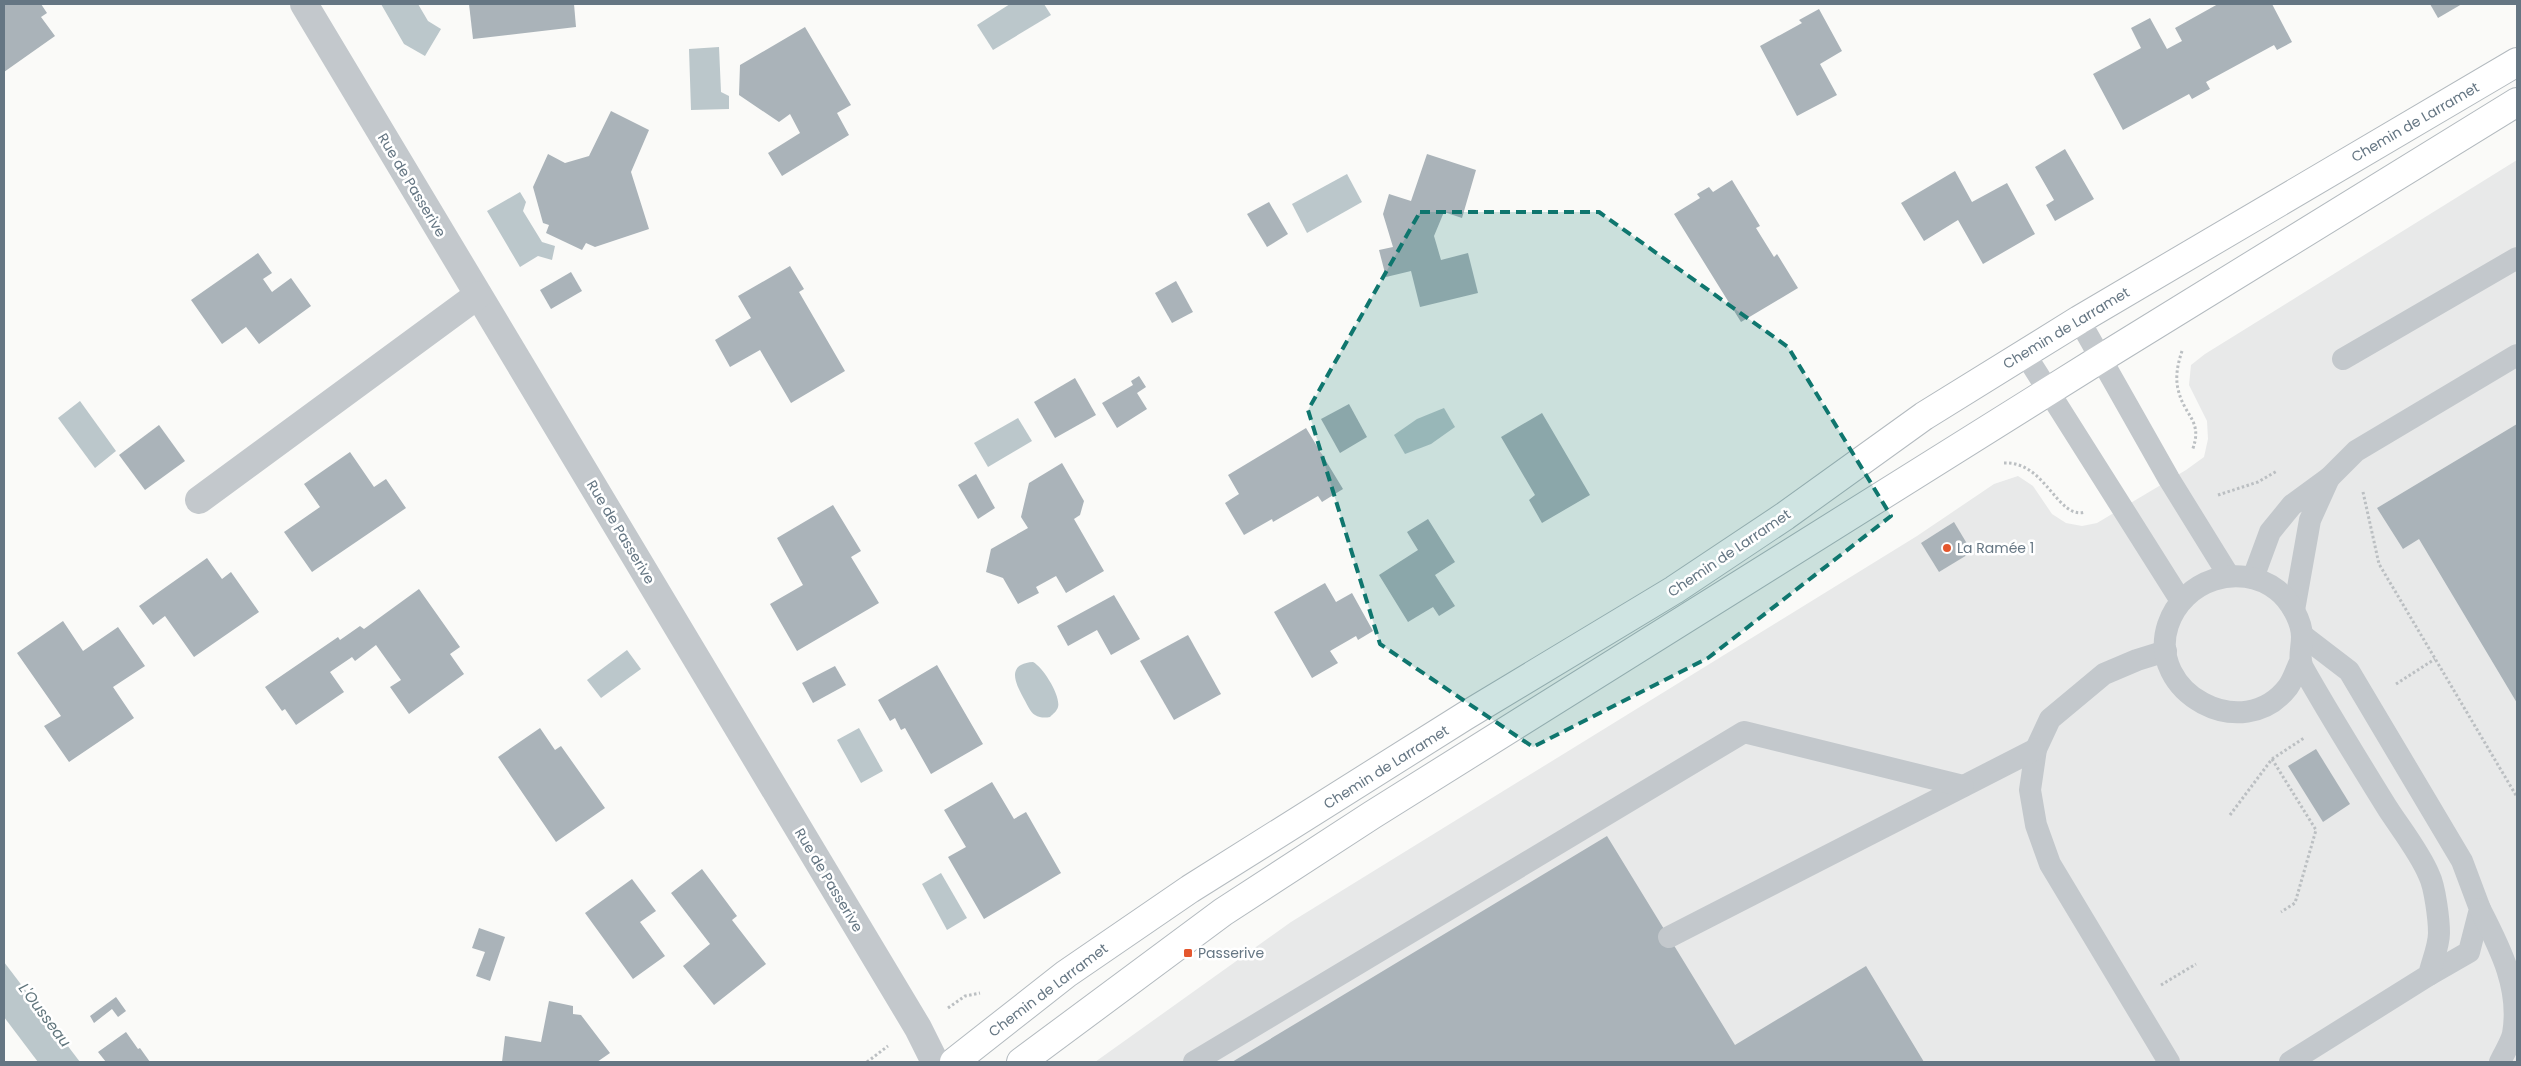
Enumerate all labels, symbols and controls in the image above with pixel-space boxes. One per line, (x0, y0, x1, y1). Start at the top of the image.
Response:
street label: Chemin de Larramet (2347, 77, 2483, 167)
street label: Rue de Passerive (373, 129, 451, 241)
street label: Chemin de Larramet (1999, 282, 2133, 374)
street label: Rue de Passerive (582, 476, 660, 588)
street label: Chemin de Larramet (1664, 504, 1794, 602)
place label: La Ramée 1 (1957, 538, 2034, 558)
marker: La Ramée 1 (1941, 542, 1953, 554)
street label: Chemin de Larramet (1319, 720, 1453, 814)
street label: Rue de Passerive (790, 824, 868, 936)
street label: Chemin de Larramet (984, 939, 1112, 1041)
place label: Passerive (1198, 943, 1264, 963)
marker: Passerive (1182, 947, 1194, 959)
water label: L'Ousseau (14, 979, 76, 1052)

